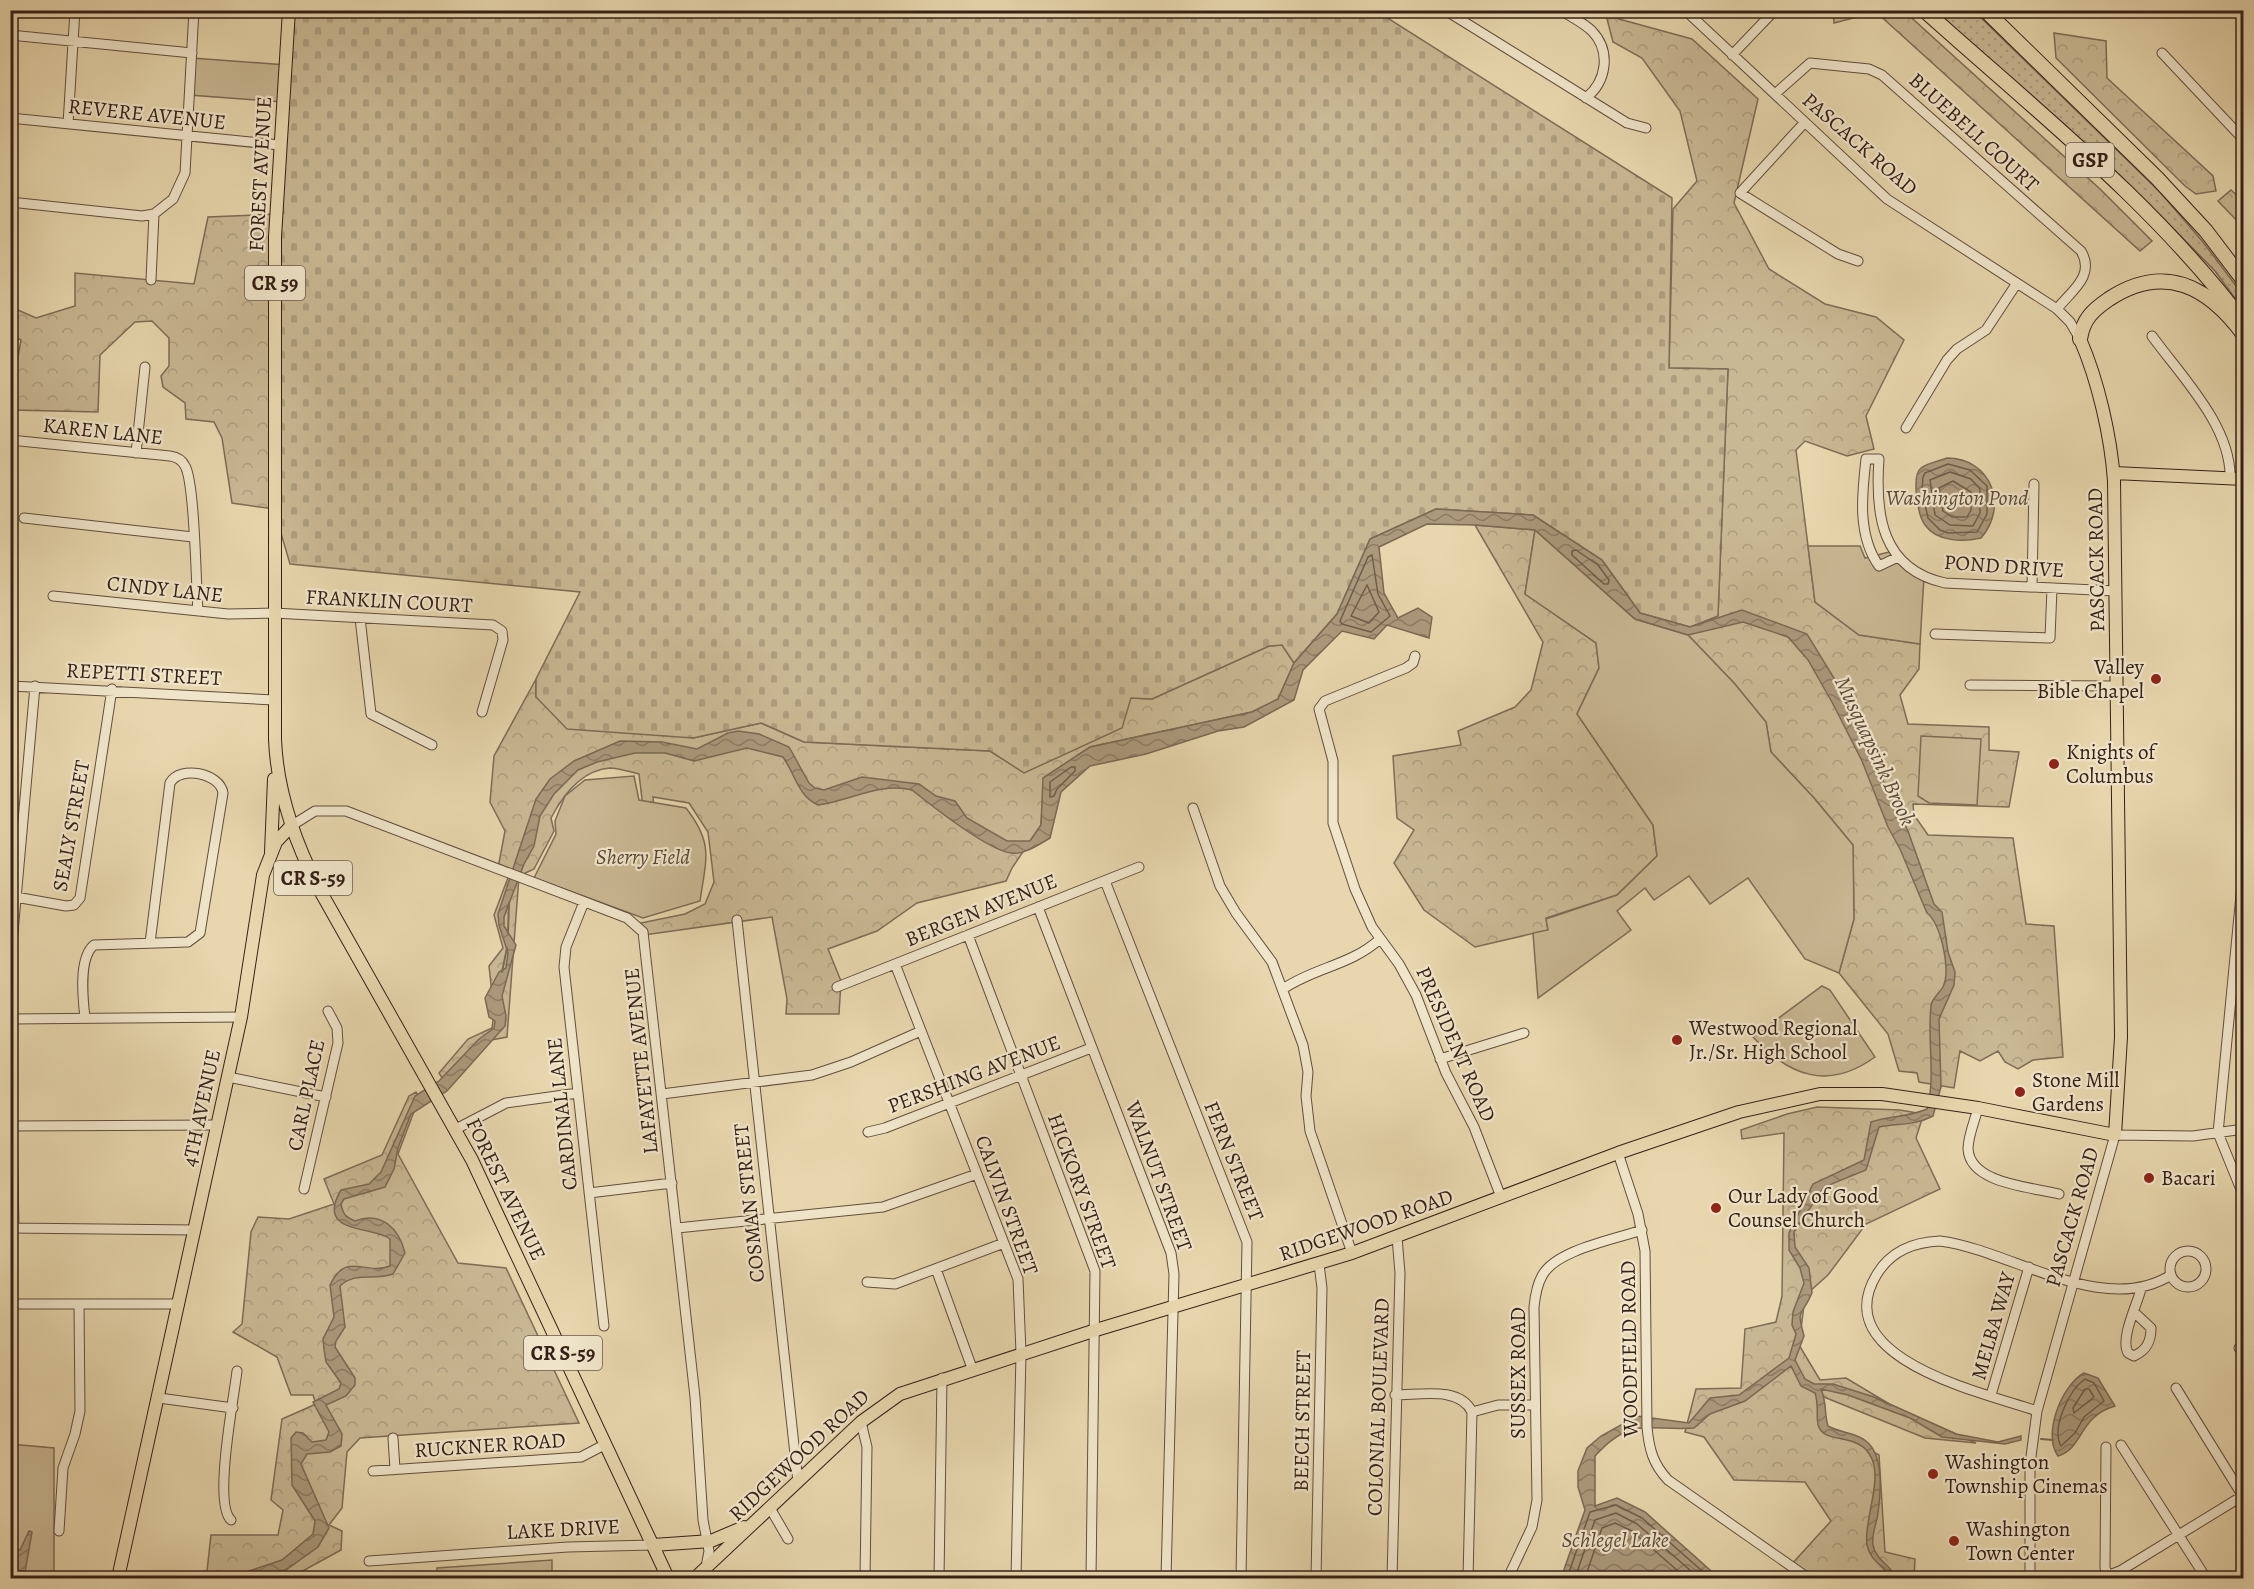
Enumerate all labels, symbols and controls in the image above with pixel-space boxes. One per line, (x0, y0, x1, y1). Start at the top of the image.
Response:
street label: BLUEBELL COURT (1903, 66, 2045, 198)
street label: PASCACK ROAD (1796, 86, 1924, 202)
street label: REVERE AVENUE (67, 92, 227, 136)
street label: FOREST AVENUE (242, 96, 278, 252)
road number: GSP (2066, 143, 2114, 177)
road number: CR 59 (245, 266, 305, 300)
street label: KAREN LANE (42, 411, 164, 451)
water label: Washington Pond (1885, 483, 2029, 513)
street label: PASCACK ROAD (2081, 488, 2111, 632)
street label: POND DRIVE (1943, 548, 2065, 584)
street label: CINDY LANE (106, 569, 224, 609)
street label: FRANKLIN COURT (305, 583, 474, 619)
place label: Valley Bible Chapel (2037, 653, 2145, 705)
street label: REPETTI STREET (65, 656, 223, 692)
water label: Musquapsink Brook (1827, 671, 1923, 831)
marker: Valley Bible Chapel (2149, 672, 2163, 686)
place label: Knights of Columbus (2066, 738, 2158, 790)
marker: Knights of Columbus (2047, 757, 2061, 771)
street label: SEALY STREET (46, 758, 96, 894)
park label: Sherry Field (596, 843, 690, 871)
road number: CR S-59 (274, 861, 352, 895)
street label: BERGEN AVENUE (901, 867, 1061, 953)
street label: PRESIDENT ROAD (1409, 962, 1503, 1126)
street label: LAFAYETTE AVENUE (617, 967, 665, 1155)
place label: Westwood Regional Jr./Sr. High School (1688, 1014, 1857, 1066)
street label: PERSHING AVENUE (884, 1028, 1064, 1120)
marker: Westwood Regional Jr./Sr. High School (1670, 1033, 1684, 1047)
street label: CARDINAL LANE (540, 1036, 584, 1192)
street label: CARL PLACE (281, 1037, 331, 1153)
street label: 4TH AVENUE (175, 1047, 227, 1169)
place label: Stone Mill Gardens (2032, 1066, 2119, 1118)
marker: Stone Mill Gardens (2013, 1085, 2027, 1099)
street label: WALNUT STREET (1118, 1096, 1199, 1255)
street label: FERN STREET (1197, 1097, 1271, 1226)
street label: HICKORY STREET (1041, 1109, 1123, 1273)
street label: FOREST AVENUE (459, 1113, 553, 1265)
street label: COSMAN STREET (727, 1122, 771, 1284)
street label: CALVIN STREET (969, 1131, 1045, 1279)
street label: PASCACK ROAD (2039, 1144, 2105, 1290)
place label: Bacari (2161, 1164, 2216, 1192)
marker: Bacari (2142, 1171, 2156, 1185)
street label: RIDGEWOOD ROAD (1275, 1182, 1457, 1268)
place label: Our Lady of Good Counsel Church (1728, 1182, 1879, 1234)
marker: Our Lady of Good Counsel Church (1709, 1201, 1723, 1215)
street label: WOODFIELD ROAD (1613, 1260, 1645, 1439)
street label: MELBA WAY (1964, 1268, 2022, 1383)
street label: COLONIAL BOULEVARD (1360, 1298, 1396, 1516)
street label: SUSSEX ROAD (1504, 1307, 1532, 1439)
road number: CR S-59 (524, 1336, 602, 1370)
street label: BEECH STREET (1287, 1349, 1317, 1492)
street label: RIDGEWOOD ROAD (723, 1383, 875, 1527)
street label: RUCKNER ROAD (413, 1426, 567, 1464)
place label: Washington Township Cinemas (1944, 1448, 2108, 1500)
marker: Washington Township Cinemas (1926, 1467, 1940, 1481)
street label: LAKE DRIVE (506, 1512, 620, 1546)
place label: Washington Town Center (1965, 1515, 2075, 1567)
water label: Schlegel Lake (1561, 1525, 1669, 1555)
marker: Washington Town Center (1947, 1534, 1961, 1548)

